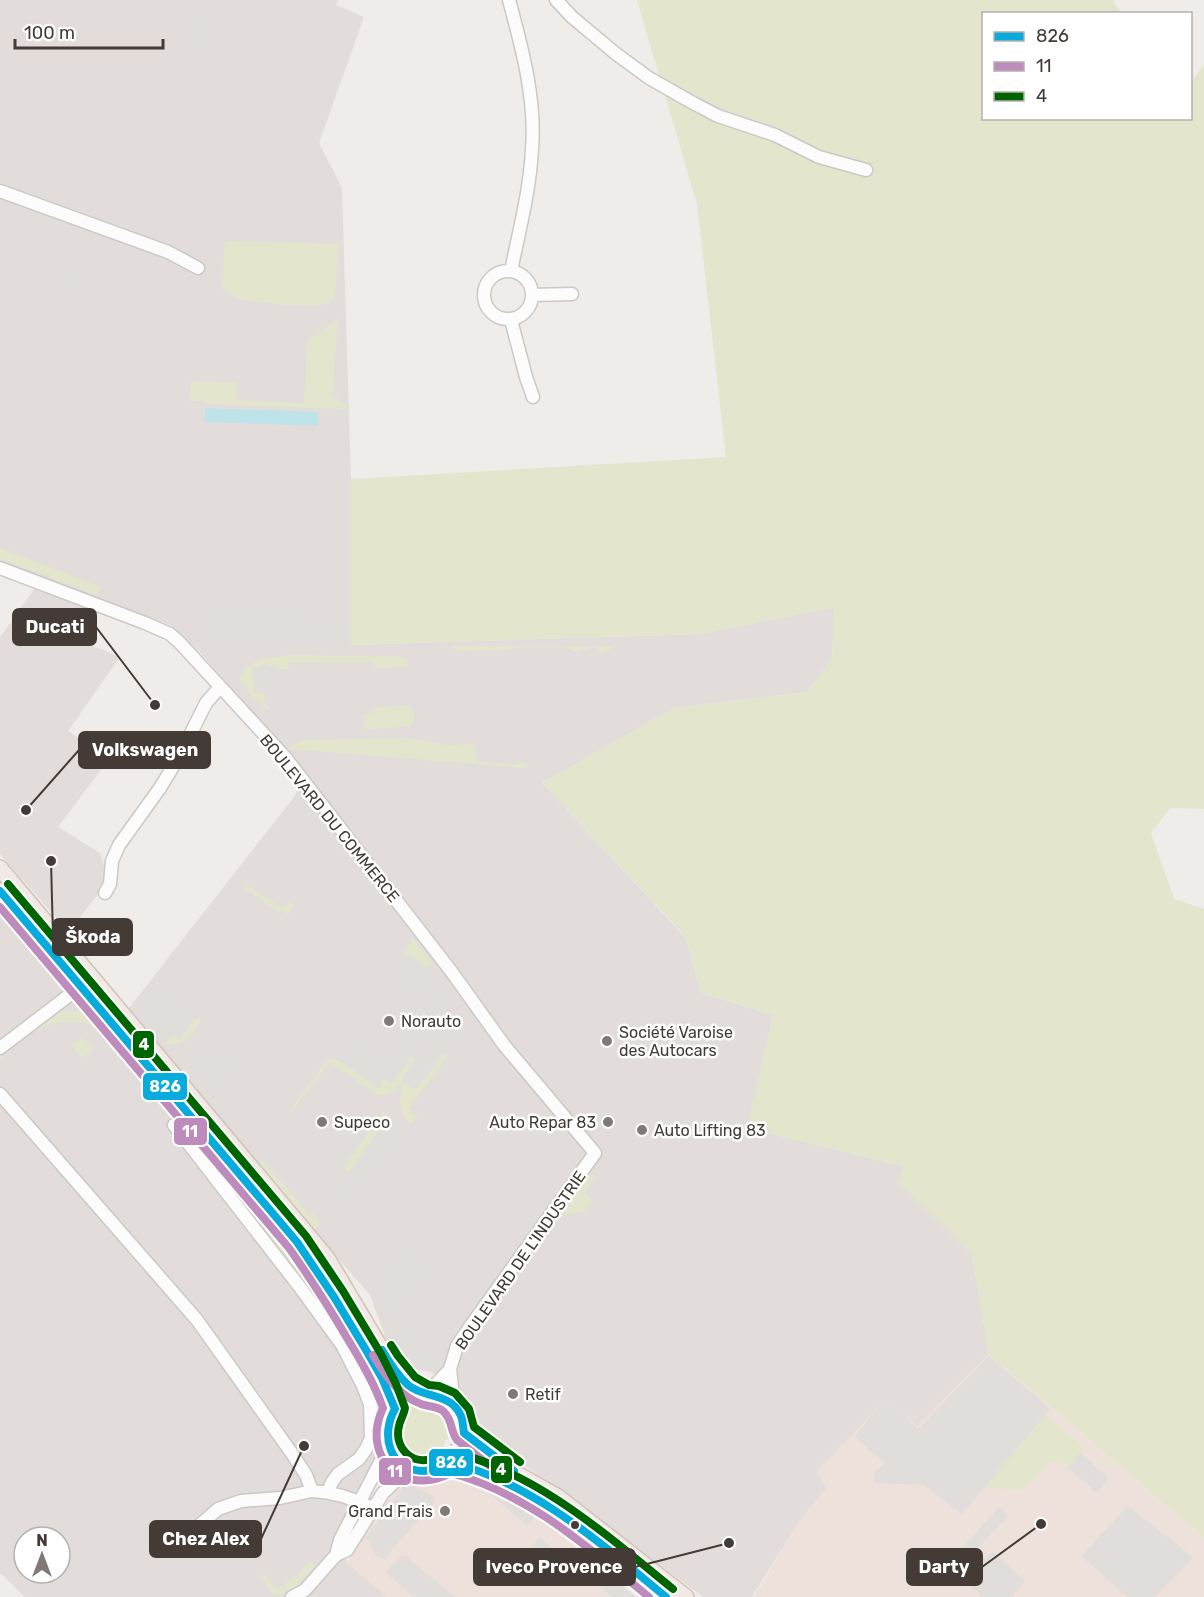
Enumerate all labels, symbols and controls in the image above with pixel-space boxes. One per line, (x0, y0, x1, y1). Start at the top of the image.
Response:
scale bar (15, 12, 164, 50)
legend (982, 12, 1192, 120)
text: 100 m (24, 22, 75, 44)
text: 826 (1036, 25, 1069, 47)
text: 11 (1036, 55, 1051, 77)
text: 4 (1036, 85, 1047, 107)
callout: Ducati (13, 609, 96, 645)
text: Ducati (25, 616, 85, 638)
street label: BOULEVARD DU COMMERCE (256, 730, 403, 906)
callout: Volkswagen (79, 732, 210, 768)
text: Volkswagen (92, 739, 198, 761)
callout: Škoda (53, 919, 132, 955)
text: Škoda (65, 926, 121, 948)
place label: Norauto (401, 1012, 461, 1031)
marker: Norauto (382, 1014, 396, 1028)
place label: Société Varoise des Autocars (619, 1023, 733, 1060)
line badge: 4 (132, 1030, 155, 1059)
marker: Société Varoise des Autocars (600, 1034, 614, 1048)
text: 4 (139, 1035, 150, 1054)
line badge: 826 (142, 1072, 188, 1101)
text: 826 (149, 1077, 181, 1096)
place label: Supeco (334, 1113, 390, 1132)
place label: Auto Repar 83 (489, 1113, 596, 1132)
marker: Supeco (315, 1115, 329, 1129)
marker: Auto Repar 83 (601, 1115, 615, 1129)
line badge: 11 (173, 1117, 208, 1146)
place label: Auto Lifting 83 (654, 1121, 766, 1140)
text: 11 (182, 1122, 198, 1141)
marker: Auto Lifting 83 (635, 1123, 649, 1137)
street label: BOULEVARD DE L'INDUSTRIE (451, 1167, 590, 1353)
place label: Retif (525, 1385, 561, 1404)
marker: Retif (506, 1387, 520, 1401)
line badge: 826 (428, 1448, 474, 1477)
text: 826 (435, 1453, 467, 1472)
line badge: 4 (490, 1455, 513, 1484)
line badge: 11 (378, 1457, 412, 1486)
text: 4 (496, 1460, 507, 1479)
text: 11 (387, 1462, 403, 1481)
place label: Grand Frais (348, 1502, 433, 1521)
marker: Grand Frais (438, 1504, 452, 1518)
unlabelled marker (569, 1519, 581, 1531)
callout: Chez Alex (150, 1521, 261, 1557)
north arrow (12, 1525, 72, 1585)
text: Chez Alex (162, 1528, 250, 1550)
text: N (36, 1531, 48, 1550)
callout: Iveco Provence (474, 1549, 635, 1585)
callout: Darty (907, 1549, 982, 1585)
text: Iveco Provence (485, 1556, 623, 1578)
text: Darty (919, 1556, 970, 1578)

